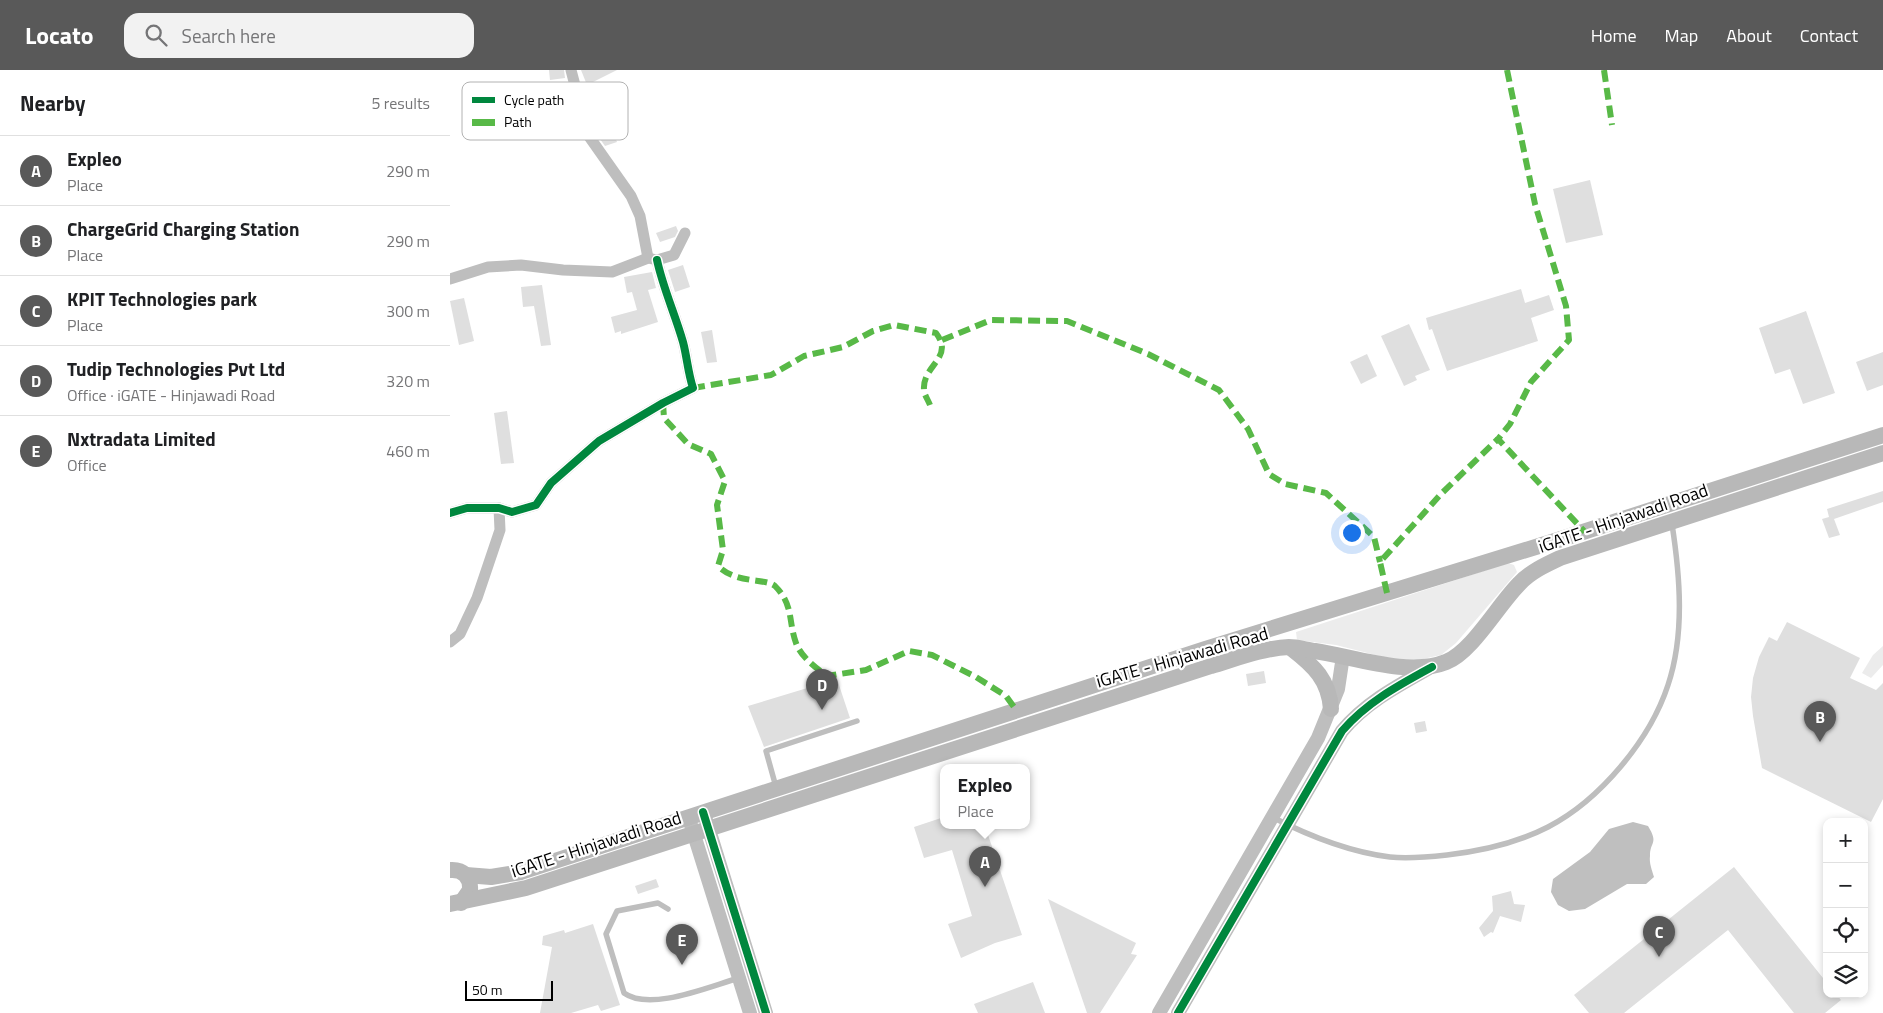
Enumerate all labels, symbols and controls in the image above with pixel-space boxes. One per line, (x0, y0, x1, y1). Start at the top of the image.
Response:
search box (124, 13, 474, 58)
text: Locato (25, 17, 94, 53)
icon: search (142, 21, 170, 49)
text: Search here (182, 21, 276, 50)
text: Home (1591, 22, 1637, 49)
text: Map (1665, 22, 1698, 49)
text: About (1726, 22, 1772, 49)
text: Contact (1800, 22, 1858, 49)
legend (462, 82, 628, 140)
text: Nearby (20, 87, 85, 119)
text: Cycle path (504, 89, 564, 110)
text: 5 results (371, 91, 430, 115)
text: Path (504, 111, 532, 132)
text: Expleo (67, 144, 122, 173)
text: A (31, 159, 41, 183)
text: 290 m (386, 159, 430, 183)
text: Place (67, 173, 103, 197)
text: ChargeGrid Charging Station (67, 214, 299, 243)
text: B (31, 229, 41, 253)
text: 290 m (386, 229, 430, 253)
text: Place (67, 243, 103, 267)
text: KPIT Technologies park (67, 284, 257, 313)
text: C (32, 299, 40, 323)
text: 300 m (386, 299, 430, 323)
text: Place (67, 313, 103, 337)
text: Tudip Technologies Pvt Ltd (67, 354, 285, 383)
text: D (31, 369, 41, 393)
text: 320 m (386, 369, 430, 393)
text: Office · iGATE - Hinjawadi Road (67, 383, 275, 407)
text: Nxtradata Limited (67, 424, 216, 453)
text: E (32, 439, 40, 463)
text: 460 m (386, 439, 430, 463)
text: Office (67, 453, 107, 477)
street label: iGATE - Hinjawadi Road (1534, 476, 1712, 560)
your location (1339, 520, 1365, 546)
street label: iGATE - Hinjawadi Road (1093, 620, 1271, 694)
pin: D (806, 669, 838, 710)
pin: B (1804, 701, 1836, 742)
popup (940, 764, 1030, 829)
text: Expleo (958, 770, 1012, 799)
text: Place (958, 799, 994, 823)
street label: iGATE - Hinjawadi Road (507, 804, 685, 884)
map controls (1823, 818, 1868, 998)
button: + (1823, 818, 1868, 863)
pin: A (969, 846, 1001, 887)
button: − (1823, 863, 1868, 908)
button: locate (1823, 908, 1868, 953)
pin: C (1643, 916, 1675, 957)
pin: E (666, 924, 698, 965)
button: layers (1823, 953, 1868, 998)
scale bar (465, 978, 552, 1001)
text: 50 m (472, 979, 502, 1000)

